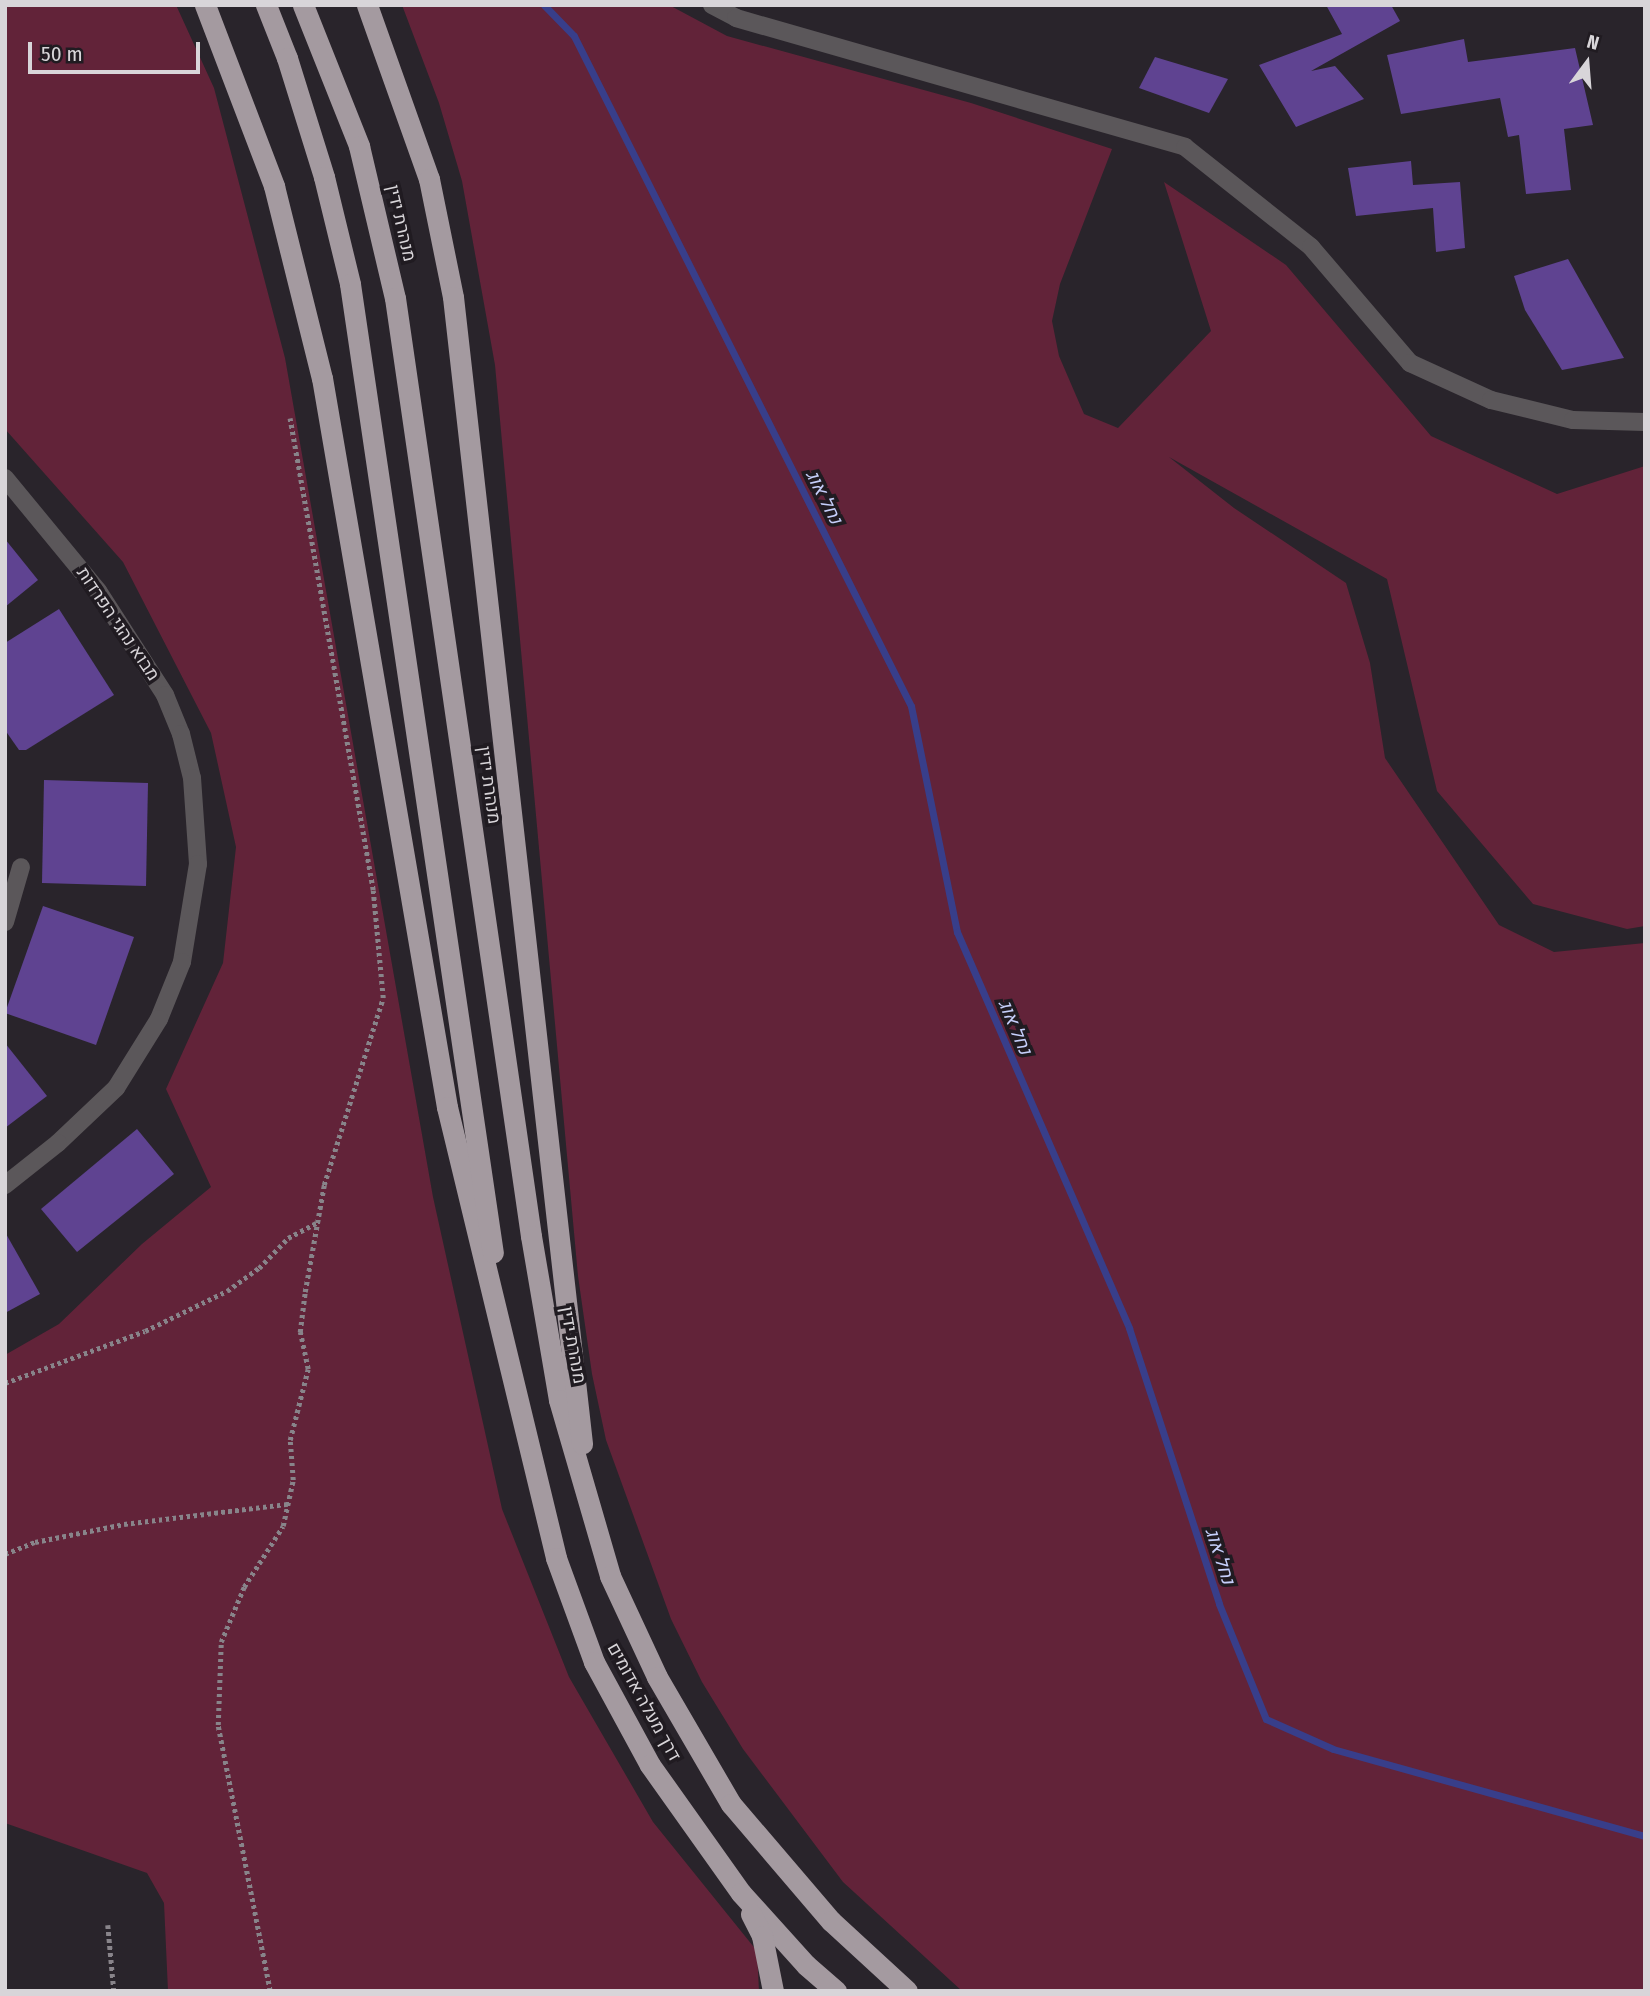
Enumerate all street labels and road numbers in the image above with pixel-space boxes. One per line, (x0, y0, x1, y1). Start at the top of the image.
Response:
street label: מנהרת ידין (382, 182, 420, 264)
street label: מבוא נהגי הפרדות (72, 563, 164, 685)
street label: מנהרת ידין (473, 745, 505, 825)
street label: מנהרת ידין (556, 1305, 590, 1385)
street label: דרך מעלה אדומים (603, 1639, 685, 1765)

